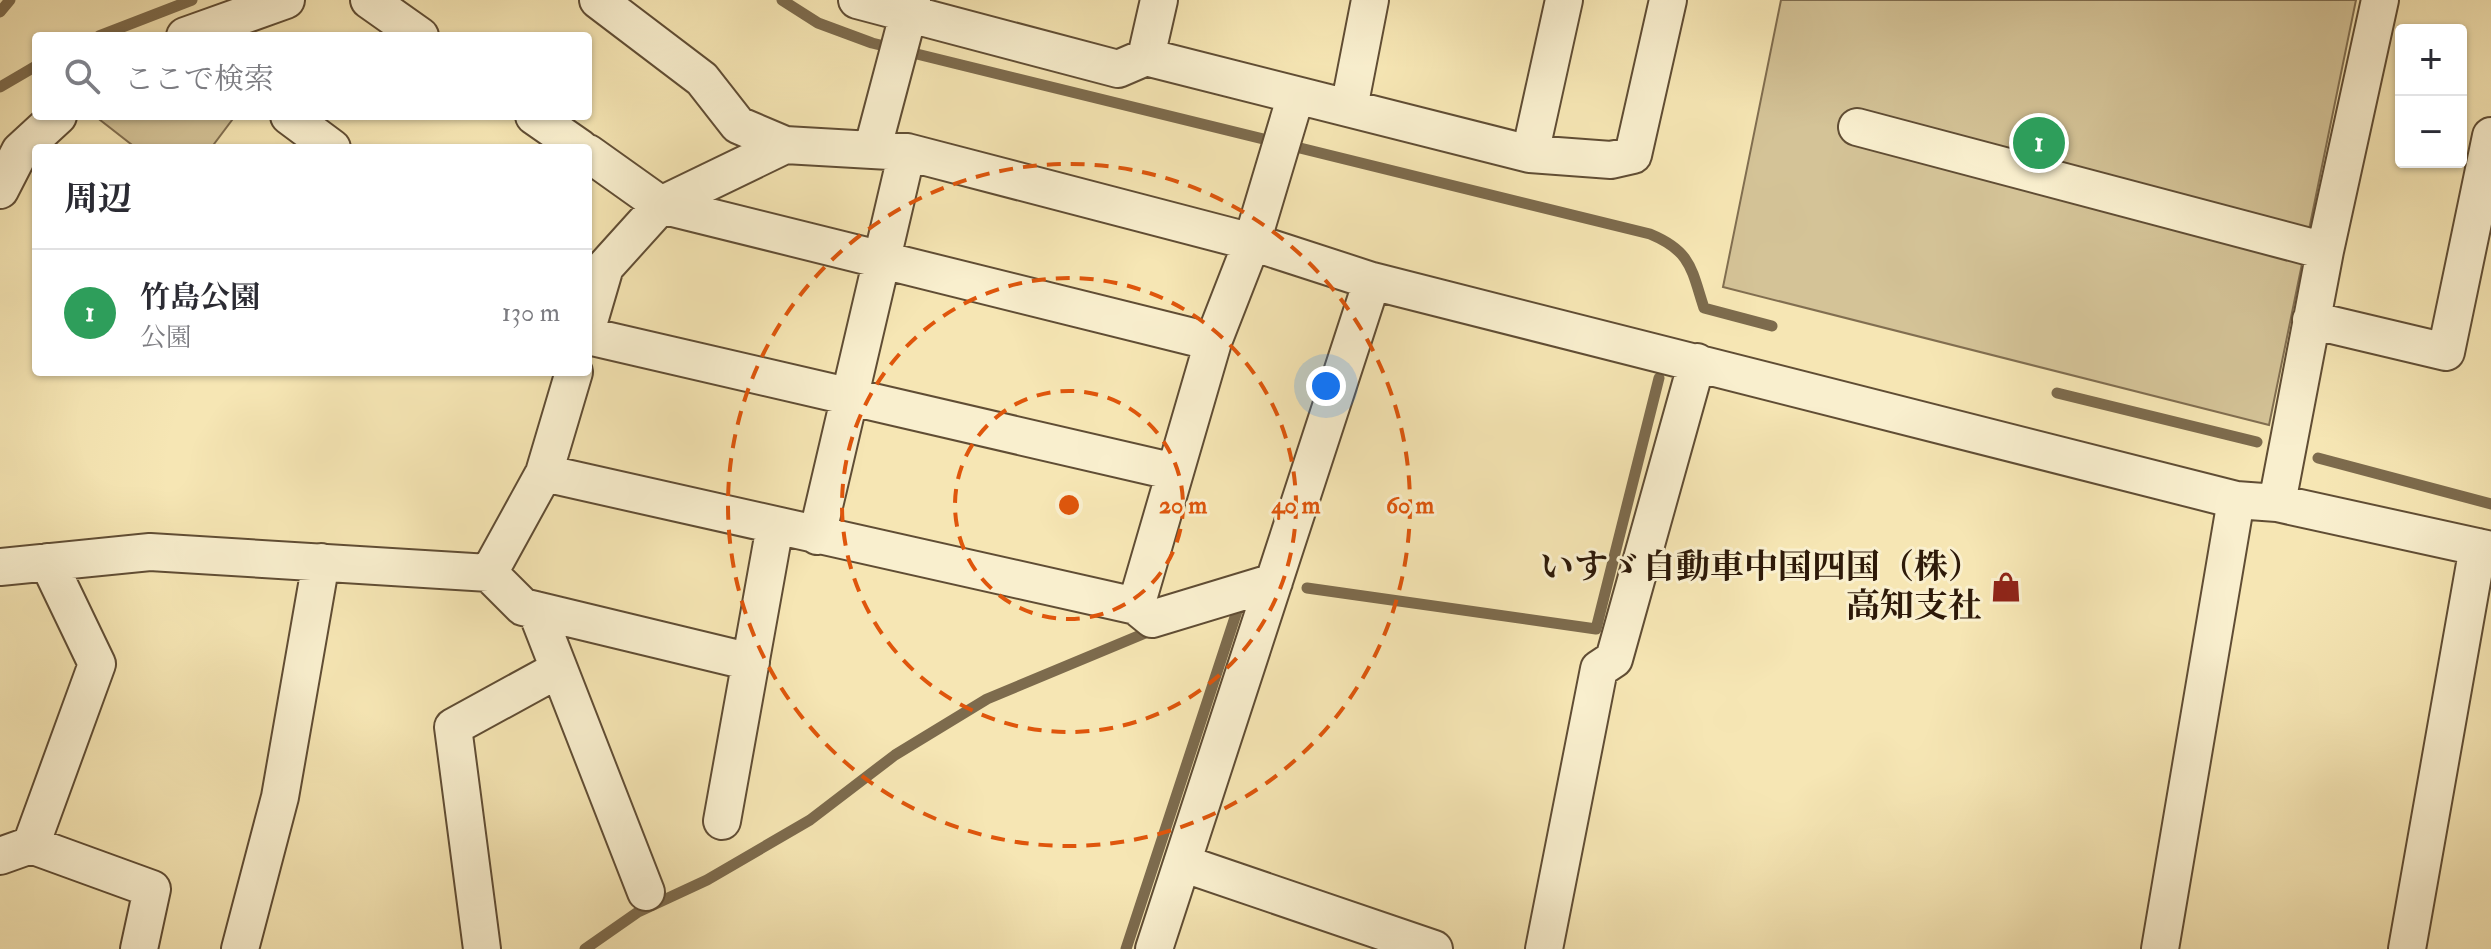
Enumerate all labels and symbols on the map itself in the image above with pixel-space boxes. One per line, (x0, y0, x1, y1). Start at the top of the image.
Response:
pin: 1 (2013, 113, 2065, 173)
your location (1306, 366, 1346, 406)
text: 20 m (1159, 490, 1207, 521)
text: 40 m (1271, 490, 1321, 521)
text: 60 m (1386, 490, 1434, 521)
centre of rings (1055, 491, 1083, 519)
place label: いすゞ自動車中国四国（株） 高知支社 (1540, 546, 1982, 628)
shop icon: いすゞ自動車中国四国（株） 高知支社 (1989, 570, 2023, 604)

